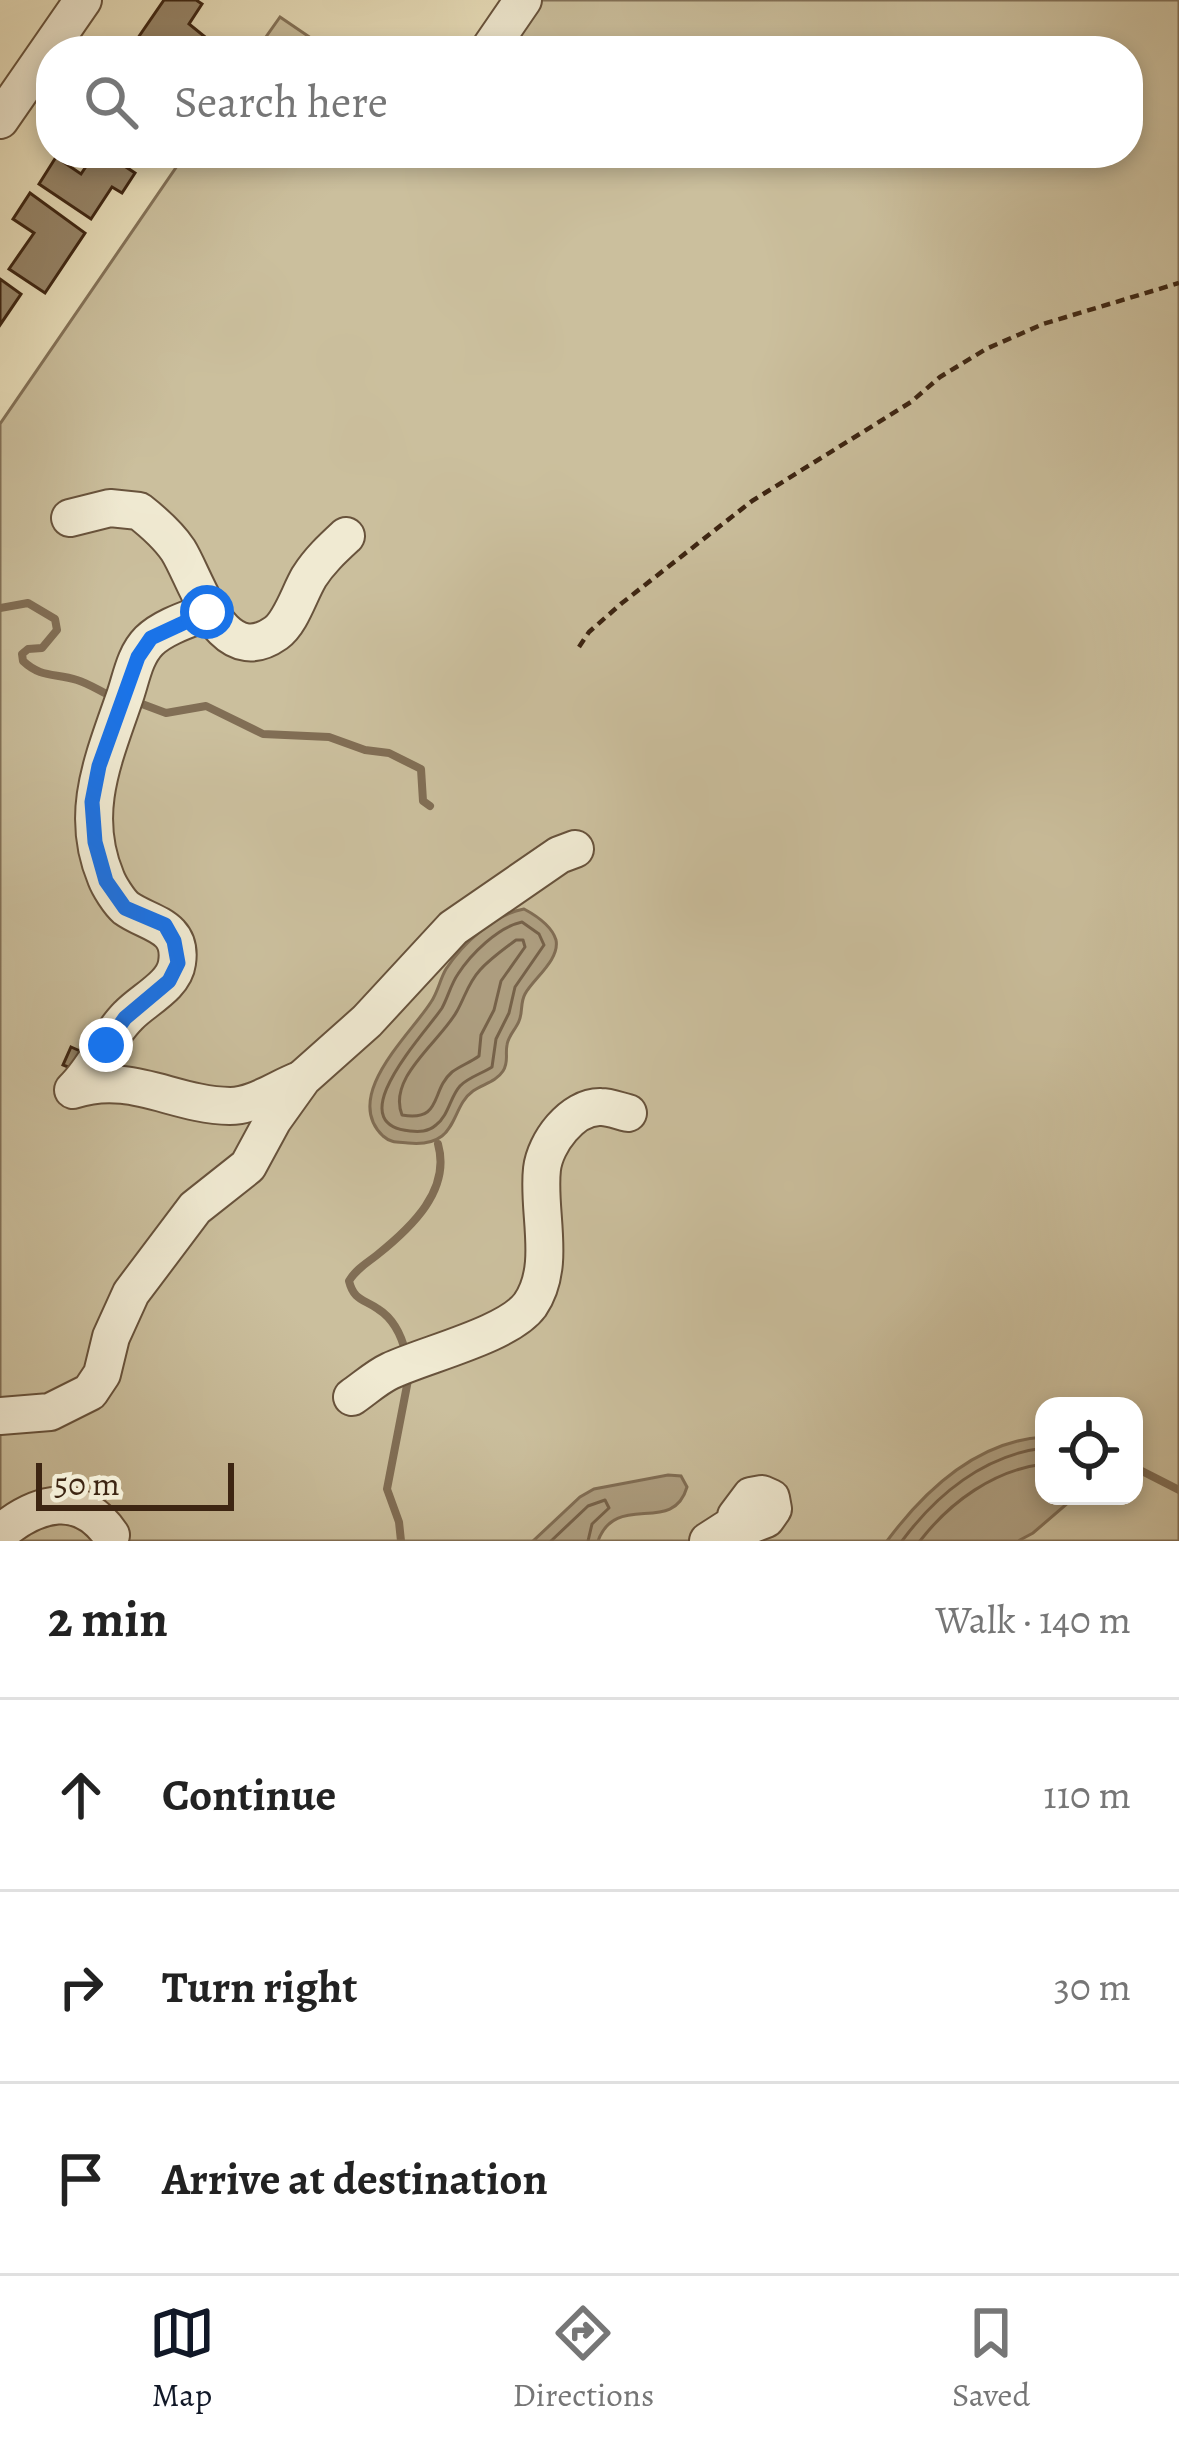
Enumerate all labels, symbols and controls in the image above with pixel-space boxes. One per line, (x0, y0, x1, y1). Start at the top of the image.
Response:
search box (36, 36, 1143, 168)
icon: search (78, 69, 144, 135)
text: Search here (174, 71, 388, 133)
route start (180, 585, 234, 639)
route end (79, 1018, 133, 1072)
map controls (1035, 1397, 1143, 1505)
button: locate (1035, 1397, 1143, 1505)
scale bar (36, 1457, 234, 1510)
text: 50 m (54, 1461, 120, 1506)
text: 2 min (48, 1584, 168, 1654)
text: Walk · 140 m (936, 1593, 1131, 1646)
icon: ahead (48, 1762, 114, 1828)
text: Continue (162, 1764, 336, 1826)
text: 110 m (1043, 1768, 1131, 1821)
icon: right (48, 1954, 114, 2020)
text: Turn right (162, 1956, 357, 2018)
text: 30 m (1054, 1960, 1131, 2013)
icon: arrive (48, 2146, 114, 2212)
text: Arrive at destination (162, 2148, 548, 2210)
tab: Map (149, 2300, 215, 2417)
tab: Directions (513, 2300, 654, 2417)
tab: Saved (952, 2300, 1030, 2417)

